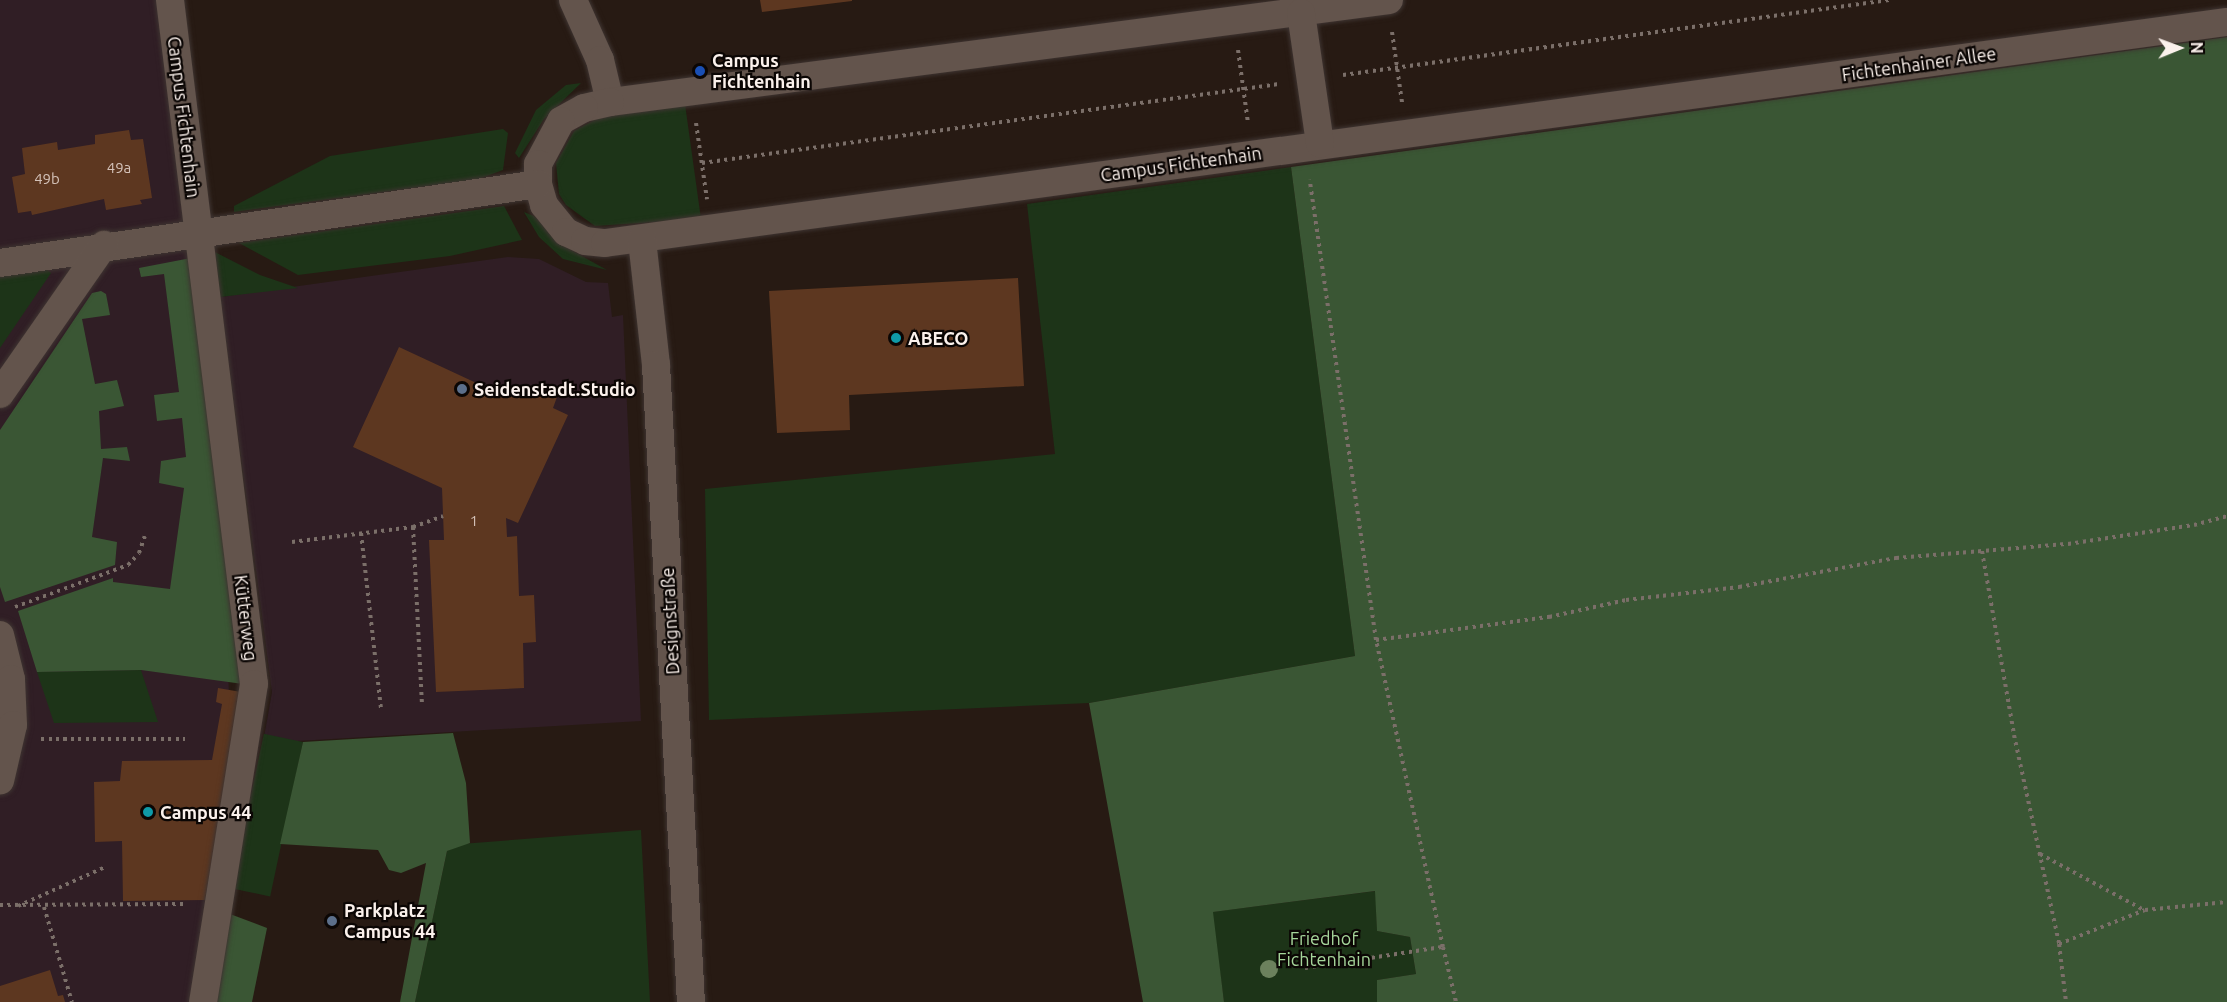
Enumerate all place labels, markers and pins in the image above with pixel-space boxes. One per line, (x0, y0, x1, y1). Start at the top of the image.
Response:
place label: Campus Fichtenhain (712, 50, 811, 92)
marker: Campus Fichtenhain (693, 64, 707, 78)
place label: ABECO (908, 327, 969, 349)
marker: ABECO (889, 331, 903, 345)
place label: Seidenstadt.Studio (474, 378, 636, 400)
marker: Seidenstadt.Studio (455, 382, 469, 396)
place label: Campus 44 (160, 801, 251, 823)
marker: Campus 44 (141, 805, 155, 819)
place label: Parkplatz Campus 44 (344, 900, 435, 942)
marker: Parkplatz Campus 44 (325, 914, 339, 928)

